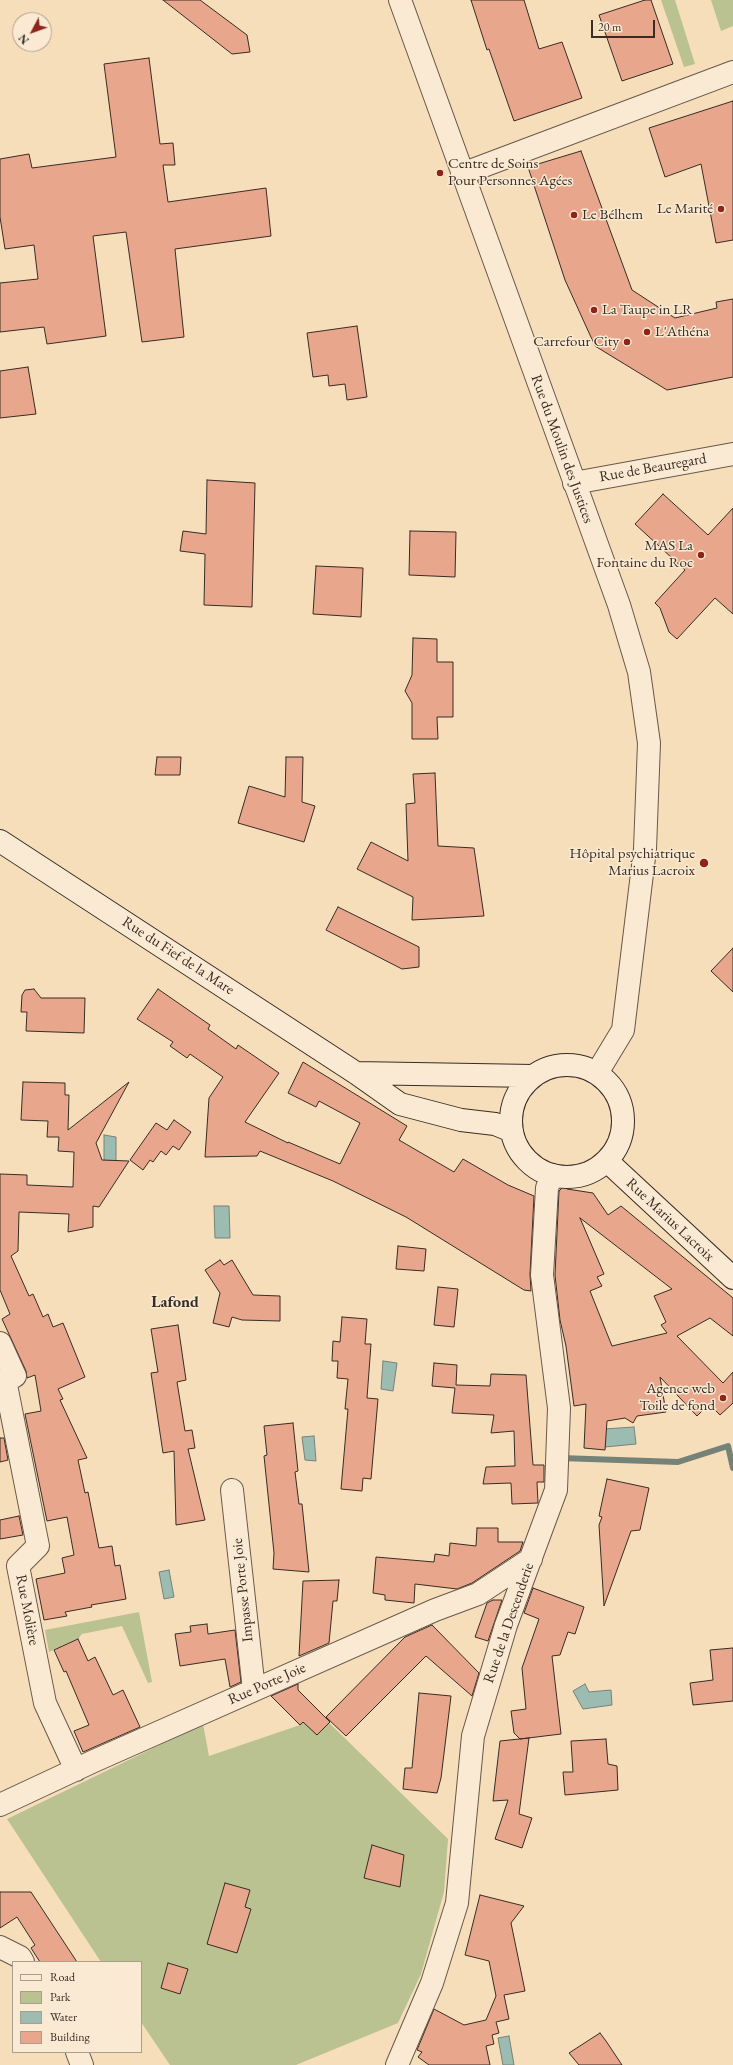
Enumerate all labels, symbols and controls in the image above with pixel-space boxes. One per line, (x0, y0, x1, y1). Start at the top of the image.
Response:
north arrow (12, 12, 52, 52)
scale bar (593, 12, 657, 38)
text: 20 m (598, 19, 621, 35)
text: N (15, 31, 32, 47)
place label: Centre de Soins Pour Personnes Agées (448, 155, 572, 190)
marker: Centre de Soins Pour Personnes Agées (435, 168, 445, 178)
place label: Le Marité (657, 200, 713, 218)
marker: Le Marité (716, 204, 726, 214)
place label: Le Bélhem (582, 206, 643, 224)
marker: Le Bélhem (569, 210, 579, 220)
place label: La Taupe in LR (602, 301, 693, 319)
marker: La Taupe in LR (589, 305, 599, 315)
place label: L'Athéna (655, 323, 709, 341)
marker: L'Athéna (642, 327, 652, 337)
place label: Carrefour City (533, 333, 619, 351)
marker: Carrefour City (622, 337, 632, 347)
street label: Rue du Moulin des Justices (527, 372, 597, 526)
street label: Rue de Beauregard (598, 450, 708, 486)
place label: MAS La Fontaine du Roc (597, 537, 693, 572)
marker: MAS La Fontaine du Roc (696, 550, 706, 560)
place label: Hôpital psychiatrique Marius Lacroix (570, 845, 695, 880)
marker: Hôpital psychiatrique Marius Lacroix (698, 857, 710, 869)
street label: Rue du Fief de la Mare (119, 913, 237, 999)
street label: Rue Marius Lacroix (622, 1174, 718, 1266)
district label: Lafond (151, 1293, 199, 1313)
place label: Agence web Toile de fond (639, 1380, 715, 1415)
marker: Agence web Toile de fond (718, 1393, 728, 1403)
street label: Impasse Porte Joie (229, 1537, 257, 1643)
street label: Rue de la Descenderie (480, 1560, 538, 1686)
street label: Rue Molière (11, 1573, 43, 1647)
street label: Rue Porte Joie (225, 1659, 309, 1709)
legend (12, 1961, 142, 2053)
text: Road (50, 1969, 75, 1985)
text: Park (50, 1989, 70, 2005)
text: Water (50, 2009, 77, 2025)
text: Building (50, 2029, 90, 2045)

